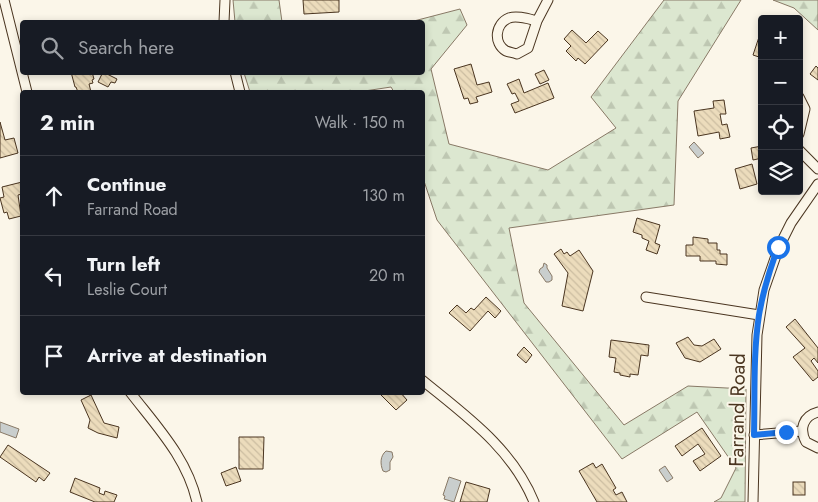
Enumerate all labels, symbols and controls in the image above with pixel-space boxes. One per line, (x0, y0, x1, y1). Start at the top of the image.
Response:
map controls (758, 15, 803, 195)
button: + (758, 15, 803, 60)
search box (20, 20, 425, 75)
icon: search (38, 34, 66, 62)
text: Search here (78, 34, 174, 61)
button: − (758, 60, 803, 105)
button: locate (758, 105, 803, 150)
text: 2 min (40, 108, 95, 138)
text: Walk · 150 m (315, 111, 405, 134)
button: layers (758, 150, 803, 195)
text: Continue (87, 171, 166, 198)
icon: ahead (40, 182, 68, 210)
text: 130 m (362, 184, 405, 207)
text: Farrand Road (87, 198, 178, 221)
route start (767, 236, 790, 259)
text: Turn left (87, 251, 160, 278)
icon: left (40, 262, 68, 290)
text: 20 m (369, 264, 405, 287)
text: Leslie Court (87, 278, 167, 301)
icon: arrive (40, 342, 68, 370)
text: Arrive at destination (87, 342, 267, 369)
street label: Farrand Road (722, 353, 753, 467)
route end (775, 421, 798, 444)

